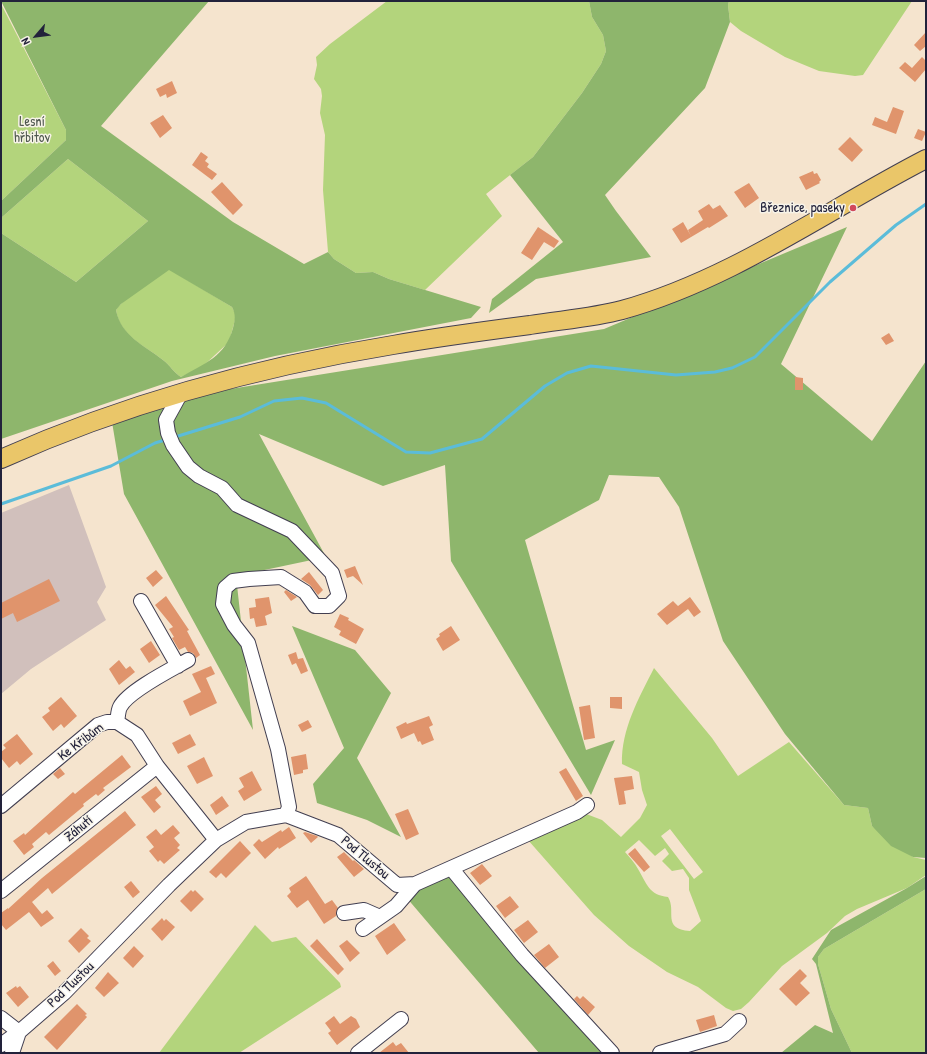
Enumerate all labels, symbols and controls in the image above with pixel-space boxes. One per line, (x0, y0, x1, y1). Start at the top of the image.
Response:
north arrow (16, 16, 56, 56)
text: N (18, 36, 33, 48)
park label: Lesní hřbitov (14, 114, 50, 146)
place label: Březnice, paseky (760, 200, 845, 216)
marker: Březnice, paseky (848, 203, 858, 213)
street label: Ke Křibům (55, 719, 107, 765)
street label: Záhutí (61, 812, 97, 846)
street label: Pod Tlustou (337, 833, 393, 883)
street label: Pod Tlustou (44, 959, 98, 1011)

